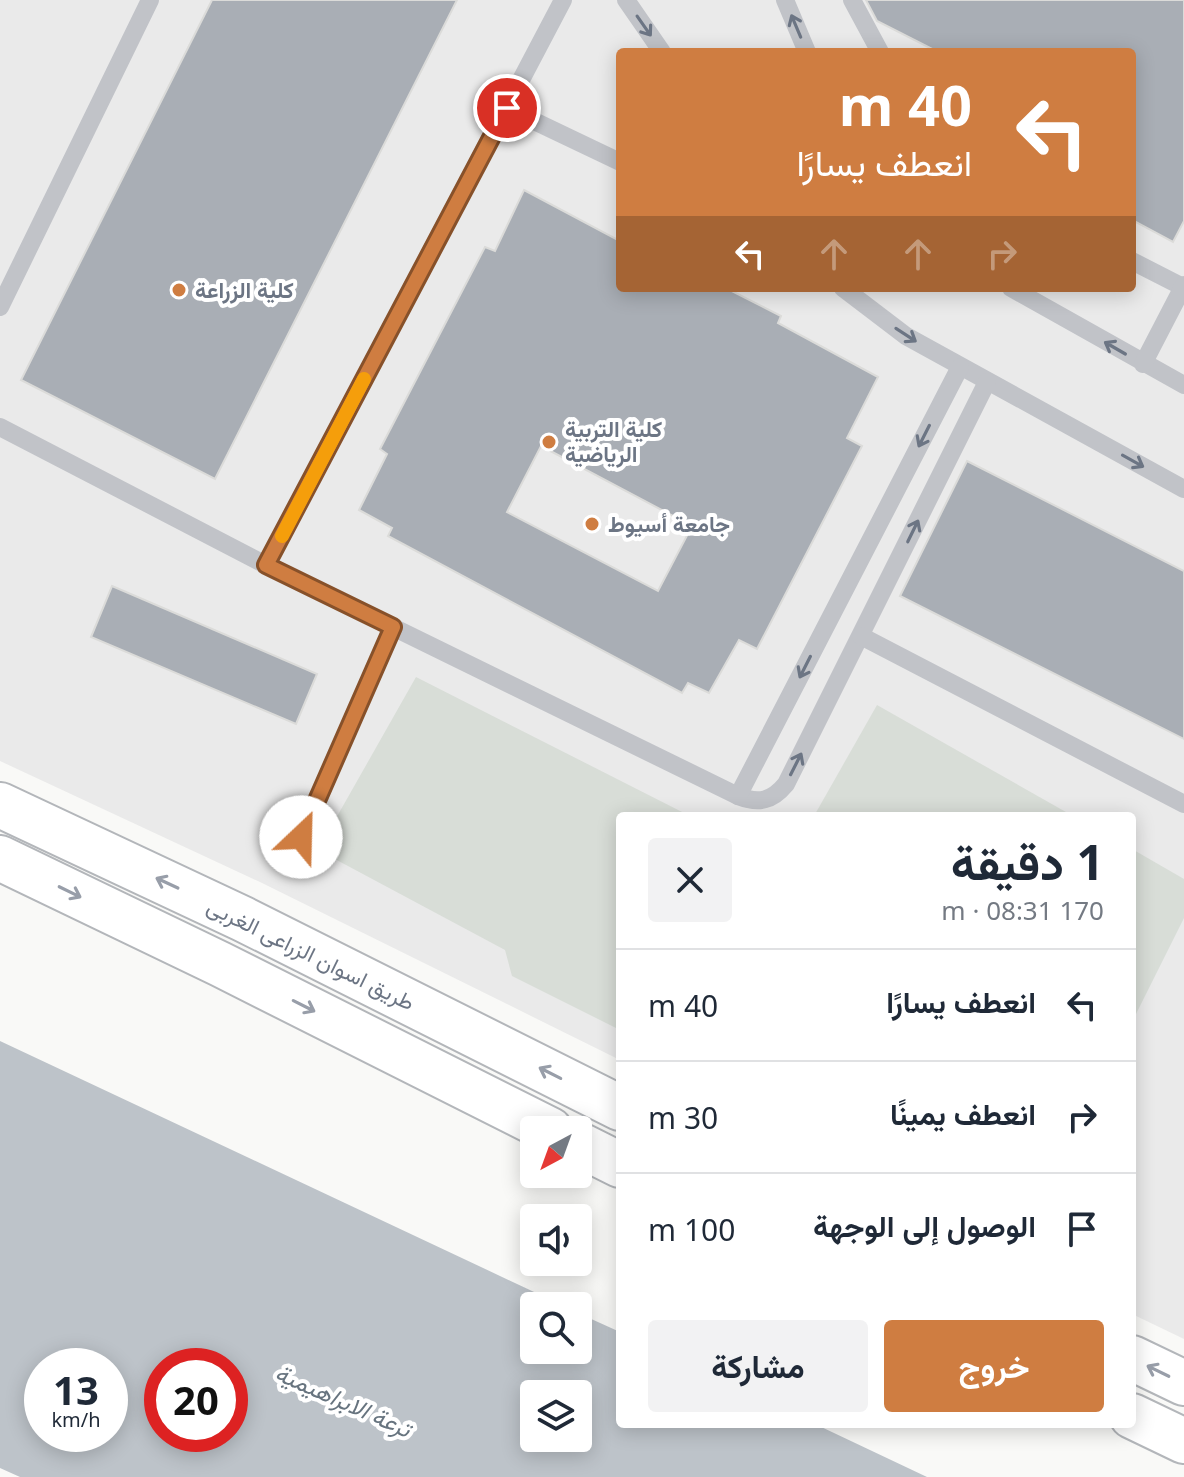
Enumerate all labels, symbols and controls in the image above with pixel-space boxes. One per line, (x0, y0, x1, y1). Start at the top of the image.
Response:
one-way arrow (636, 14, 652, 36)
one-way arrow (788, 14, 802, 39)
text: 40 m (839, 66, 972, 142)
pin (473, 74, 541, 142)
icon: left (1000, 80, 1104, 184)
icon: arrive (485, 86, 529, 130)
text: انعطف يسارًا (796, 138, 972, 187)
icon: left (728, 232, 772, 276)
icon: ahead (812, 232, 856, 276)
icon: ahead (896, 232, 940, 276)
icon: right (980, 232, 1024, 276)
place label: كلية الزراعة (195, 274, 294, 304)
marker: كلية الزراعة (170, 281, 188, 299)
one-way arrow (894, 326, 916, 343)
one-way arrow (1104, 340, 1127, 356)
place label: كلية التربية الرياضية (565, 413, 662, 468)
one-way arrow (916, 423, 932, 447)
marker: كلية التربية الرياضية (540, 433, 558, 451)
one-way arrow (1120, 454, 1144, 470)
place label: جامعة أسيوط (608, 508, 730, 538)
marker: جامعة أسيوط (583, 515, 601, 533)
one-way arrow (905, 520, 921, 544)
one-way arrow (797, 654, 812, 678)
one-way arrow (789, 752, 804, 776)
position arrow (259, 795, 343, 879)
text: 1 دقيقة (951, 829, 1104, 894)
button: close (648, 838, 732, 922)
one-way arrow (155, 875, 179, 890)
one-way arrow (58, 885, 82, 900)
street label: طريق اسوان الزراعى الغربى (203, 890, 420, 1016)
text: 170 m · 08:31 (941, 892, 1104, 928)
text: انعطف يسارًا (886, 981, 1036, 1022)
icon: left (1060, 983, 1104, 1027)
text: 40 m (648, 985, 718, 1026)
one-way arrow (291, 999, 315, 1014)
one-way arrow (539, 1065, 563, 1080)
text: انعطف يمينًا (890, 1093, 1036, 1134)
icon: right (1060, 1095, 1104, 1139)
text: 30 m (648, 1097, 718, 1138)
north arrow (520, 1116, 592, 1188)
map controls (520, 1116, 592, 1452)
button: sound (520, 1204, 592, 1276)
text: الوصول إلى الوجهة (813, 1205, 1036, 1246)
icon: arrive (1060, 1207, 1104, 1251)
text: 100 m (648, 1209, 735, 1250)
button: search (520, 1292, 592, 1364)
button: مشاركة (648, 1320, 868, 1412)
button: خروج (884, 1320, 1104, 1412)
speed limit sign: 20 (144, 1348, 248, 1452)
water label: ترعة الابراهيمية (270, 1355, 419, 1445)
text: 13 (53, 1362, 99, 1417)
one-way arrow (1146, 1363, 1170, 1378)
button: layers (520, 1380, 592, 1452)
text: km/h (51, 1406, 101, 1433)

